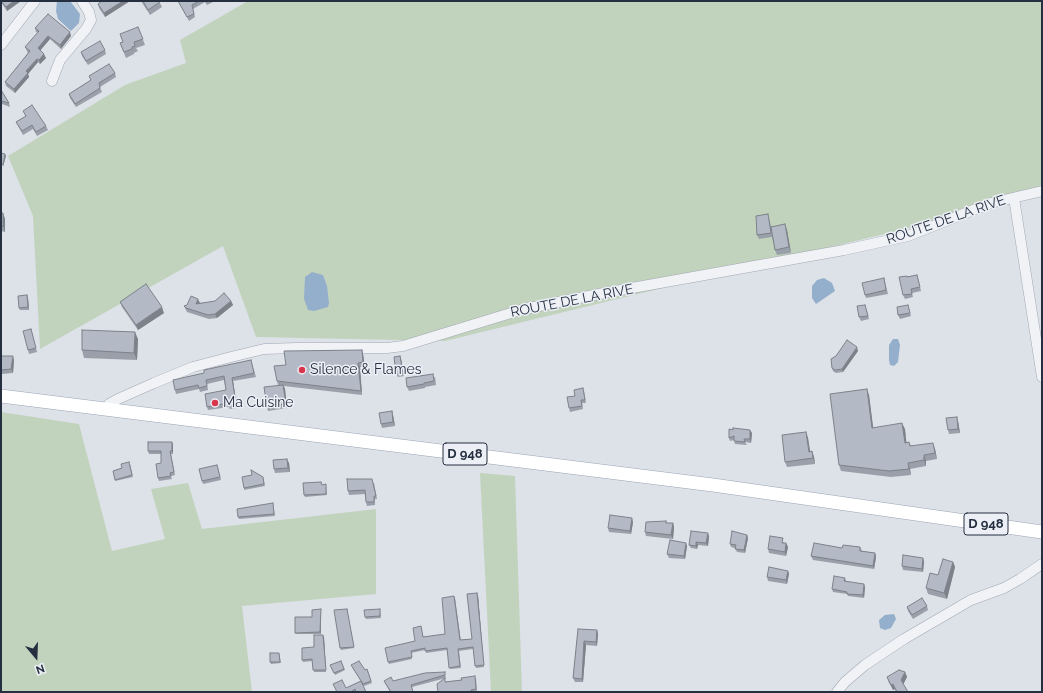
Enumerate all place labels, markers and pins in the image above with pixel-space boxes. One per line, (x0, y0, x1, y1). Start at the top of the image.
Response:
place label: Silence & Flames (310, 362, 422, 378)
marker: Silence & Flames (297, 365, 307, 375)
place label: Ma Cuisine (223, 395, 294, 411)
marker: Ma Cuisine (210, 398, 220, 408)

